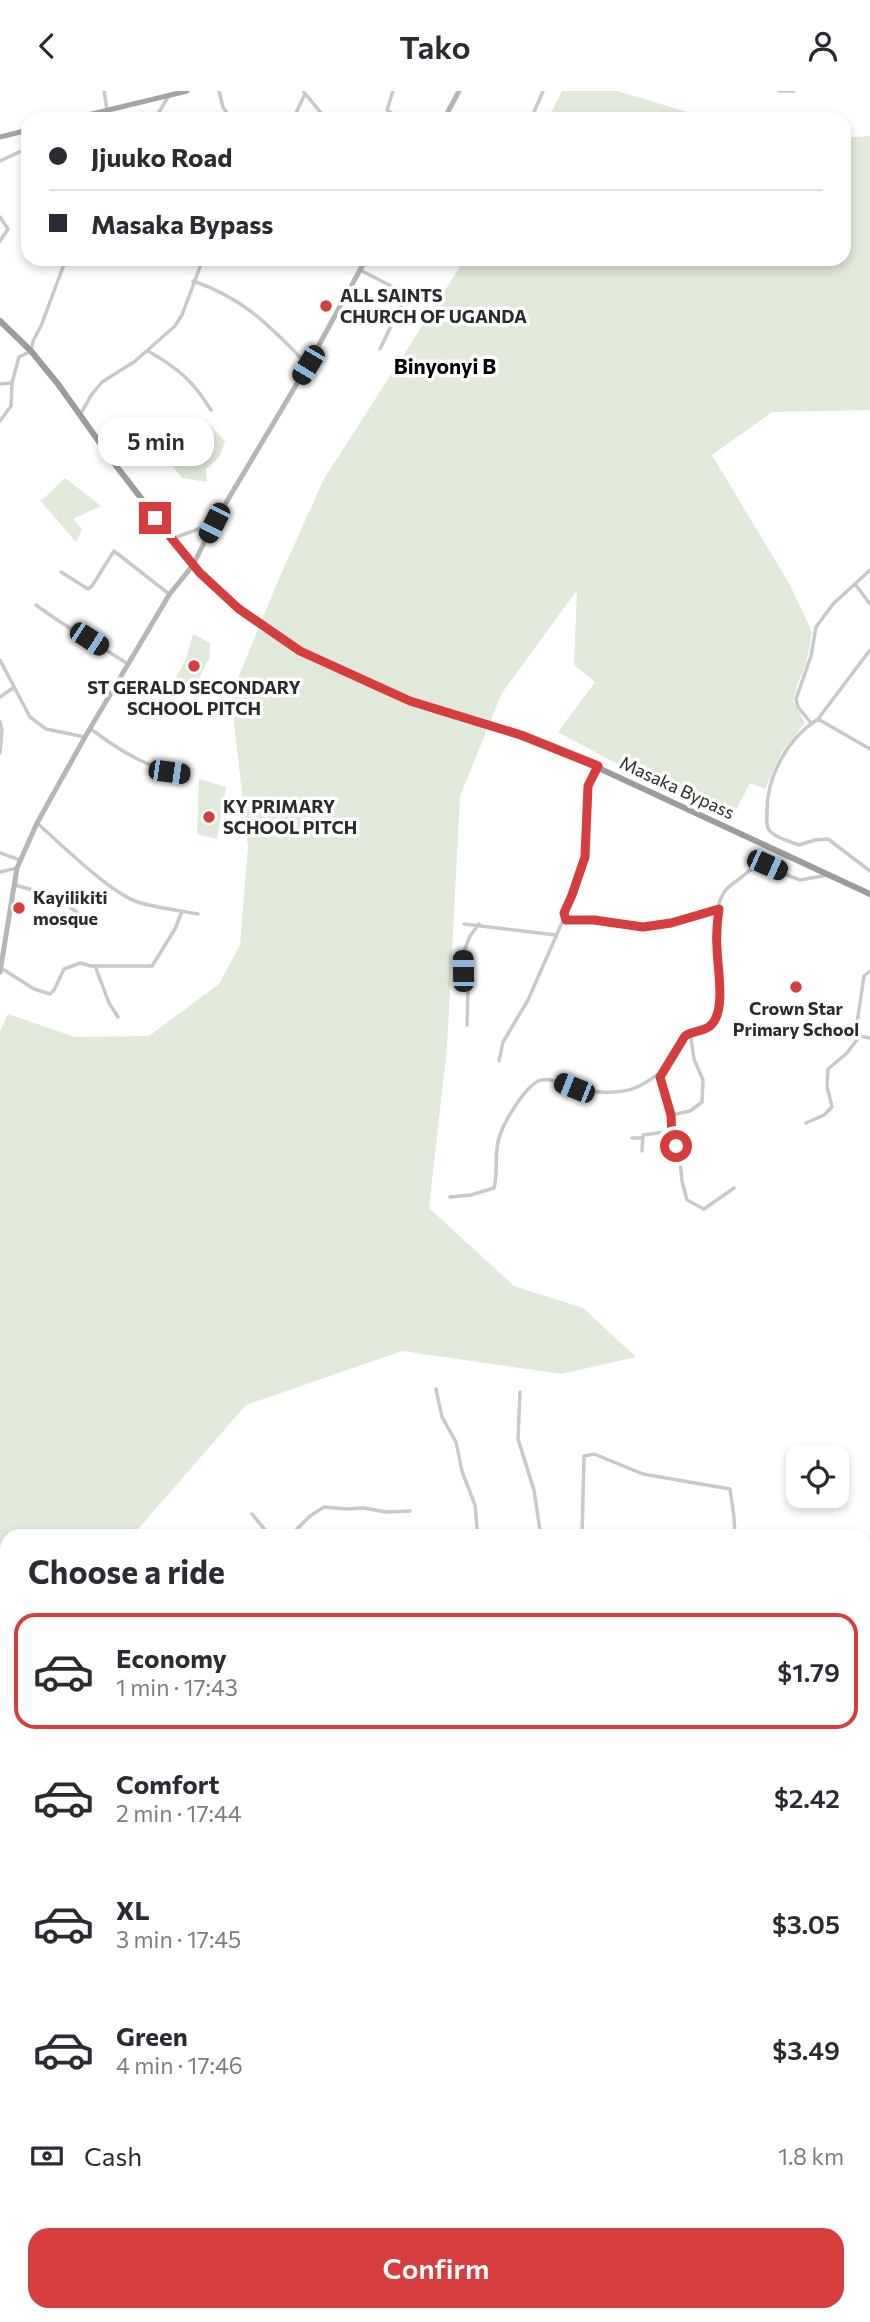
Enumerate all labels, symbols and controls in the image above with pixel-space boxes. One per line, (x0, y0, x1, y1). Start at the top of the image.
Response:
text: Tako (399, 26, 471, 66)
icon: back (28, 27, 66, 65)
icon: person (804, 27, 842, 65)
text: Jjuuko Road (91, 141, 232, 172)
text: Masaka Bypass (91, 208, 273, 239)
place label: ALL SAINTS CHURCH OF UGANDA (340, 284, 527, 327)
marker: ALL SAINTS CHURCH OF UGANDA (318, 298, 334, 314)
car (289, 342, 328, 388)
district label: Binyonyi B (394, 353, 496, 378)
callout: 5 min (97, 417, 213, 465)
text: 5 min (127, 427, 185, 455)
car (196, 500, 233, 546)
route end (139, 502, 171, 534)
car (66, 619, 113, 659)
marker: ST GERALD SECONDARY SCHOOL PITCH (186, 658, 202, 674)
place label: ST GERALD SECONDARY SCHOOL PITCH (87, 676, 301, 719)
street label: Masaka Bypass (617, 751, 738, 823)
car (147, 759, 192, 785)
place label: KY PRIMARY SCHOOL PITCH (223, 795, 357, 838)
marker: KY PRIMARY SCHOOL PITCH (201, 809, 217, 825)
car (744, 847, 791, 883)
place label: Kayilikiti mosque (33, 886, 108, 929)
marker: Kayilikiti mosque (11, 900, 27, 916)
car (453, 950, 474, 992)
marker: Crown Star Primary School (788, 979, 804, 995)
place label: Crown Star Primary School (733, 997, 859, 1040)
car (551, 1070, 598, 1106)
route start (660, 1130, 692, 1162)
map controls (786, 1445, 849, 1508)
button: locate (786, 1445, 849, 1508)
text: Choose a ride (28, 1551, 225, 1591)
icon: car (32, 1640, 95, 1703)
text: Economy (116, 1642, 227, 1673)
text: $1.79 (777, 1656, 840, 1687)
text: 1 min · 17:43 (116, 1673, 238, 1701)
icon: car (32, 1766, 95, 1829)
text: Comfort (116, 1768, 219, 1799)
text: $2.42 (774, 1782, 840, 1813)
text: 2 min · 17:44 (116, 1799, 242, 1827)
icon: car (32, 1892, 95, 1955)
text: XL (116, 1894, 150, 1925)
text: $3.05 (772, 1908, 840, 1939)
text: 3 min · 17:45 (116, 1925, 241, 1953)
icon: car (32, 2018, 95, 2081)
text: Green (116, 2020, 188, 2051)
text: $3.49 (772, 2034, 840, 2065)
text: 4 min · 17:46 (116, 2051, 243, 2079)
icon: cash (28, 2137, 66, 2175)
text: Cash (84, 2140, 142, 2171)
text: 1.8 km (778, 2142, 844, 2170)
button: Confirm (28, 2228, 844, 2308)

